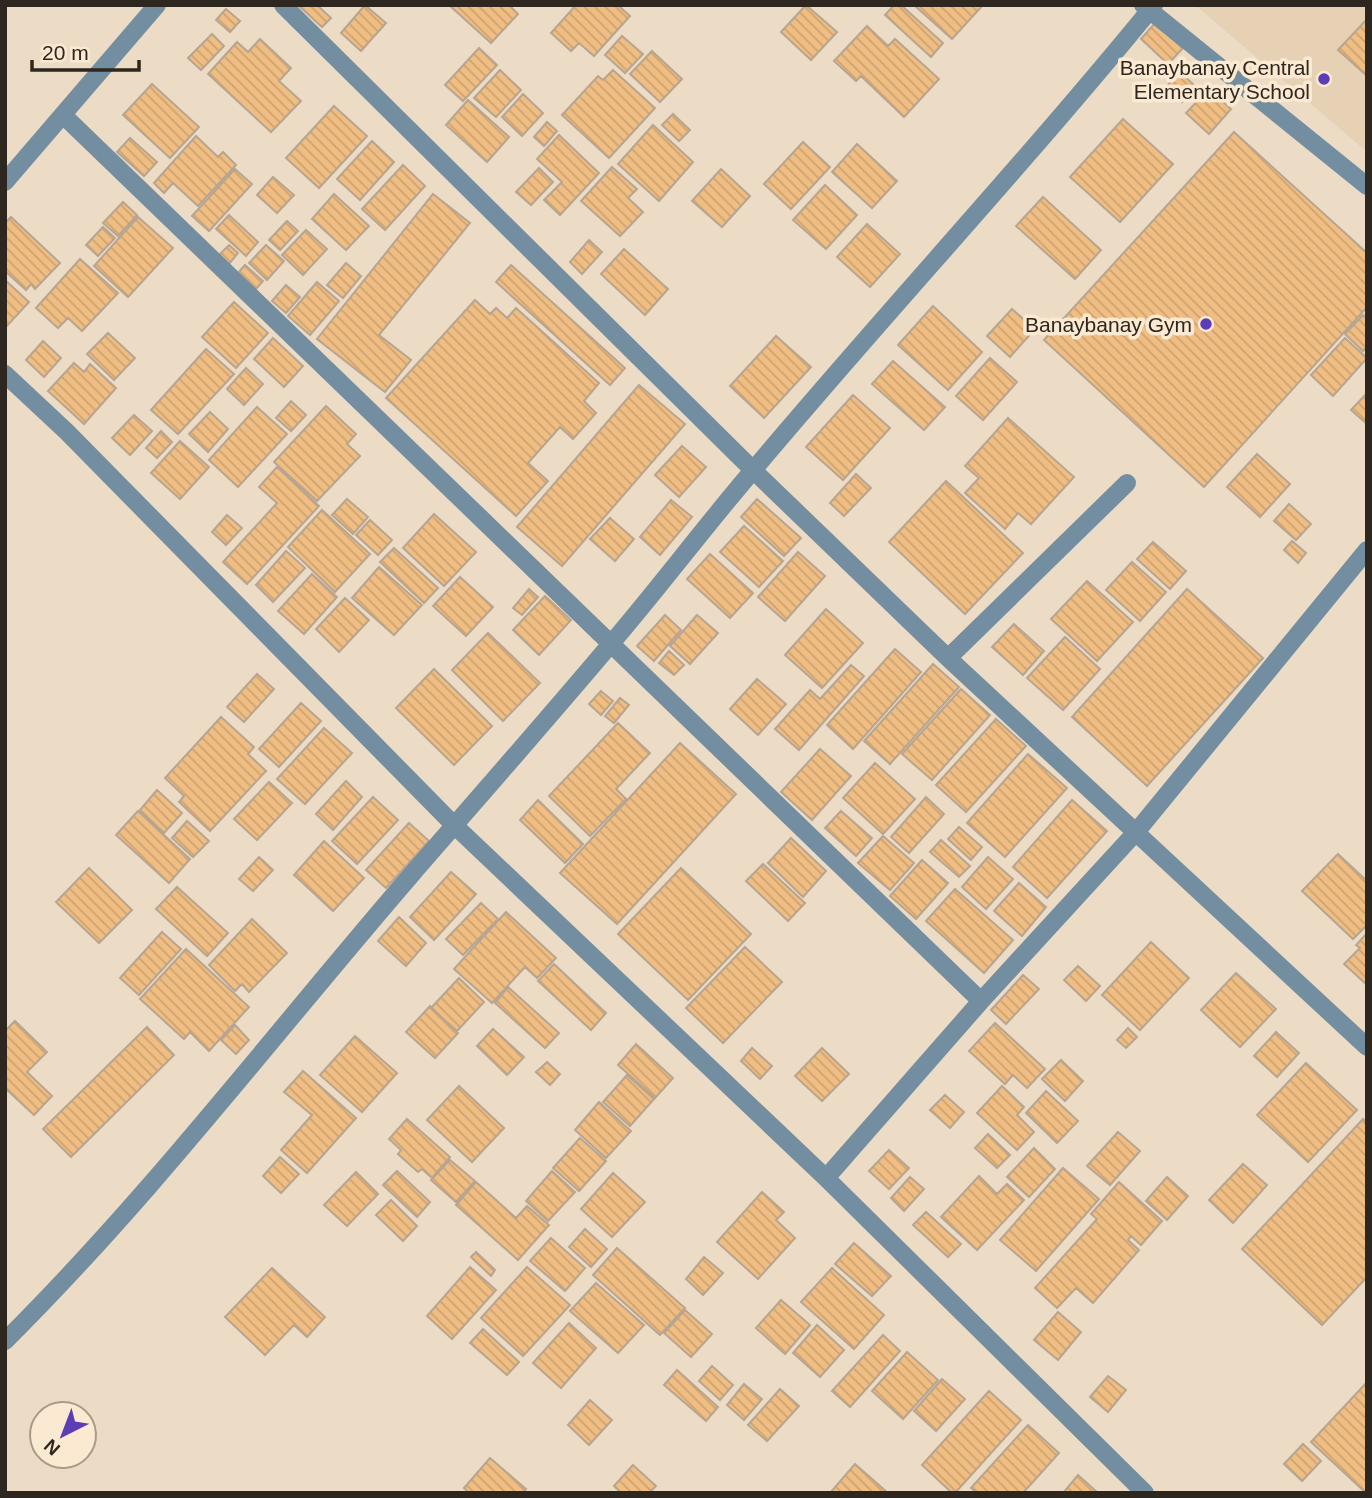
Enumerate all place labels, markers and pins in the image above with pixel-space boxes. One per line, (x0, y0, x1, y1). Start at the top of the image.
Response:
place label: Banaybanay Central Elementary School (1120, 56, 1310, 103)
marker: Banaybanay Central Elementary School (1316, 71, 1332, 87)
place label: Banaybanay Gym (1025, 313, 1192, 336)
marker: Banaybanay Gym (1198, 316, 1214, 332)

